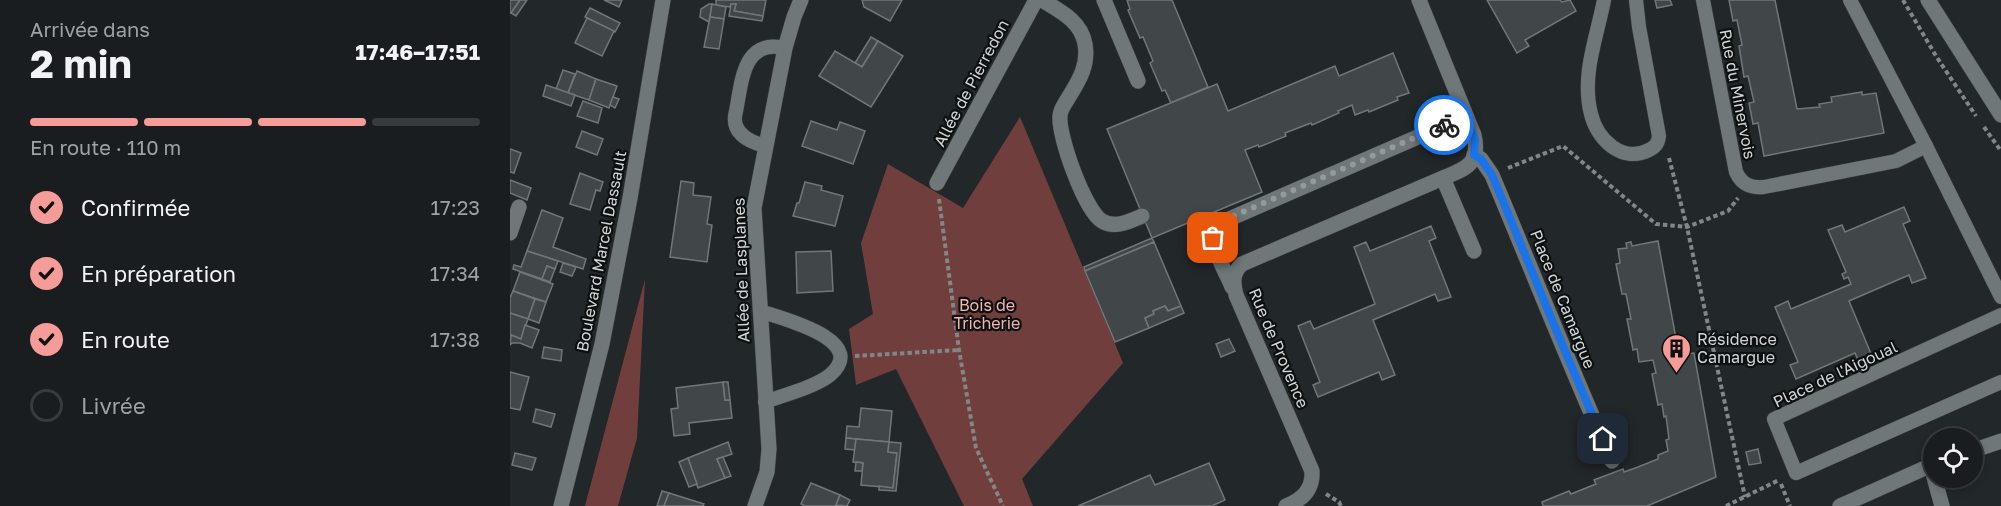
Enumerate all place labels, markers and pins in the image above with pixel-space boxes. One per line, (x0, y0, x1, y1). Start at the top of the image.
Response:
pin (1187, 212, 1238, 263)
place label: Résidence Camargue (1697, 329, 1777, 367)
building icon: Résidence Camargue (1660, 332, 1692, 374)
pin (1577, 413, 1628, 464)

